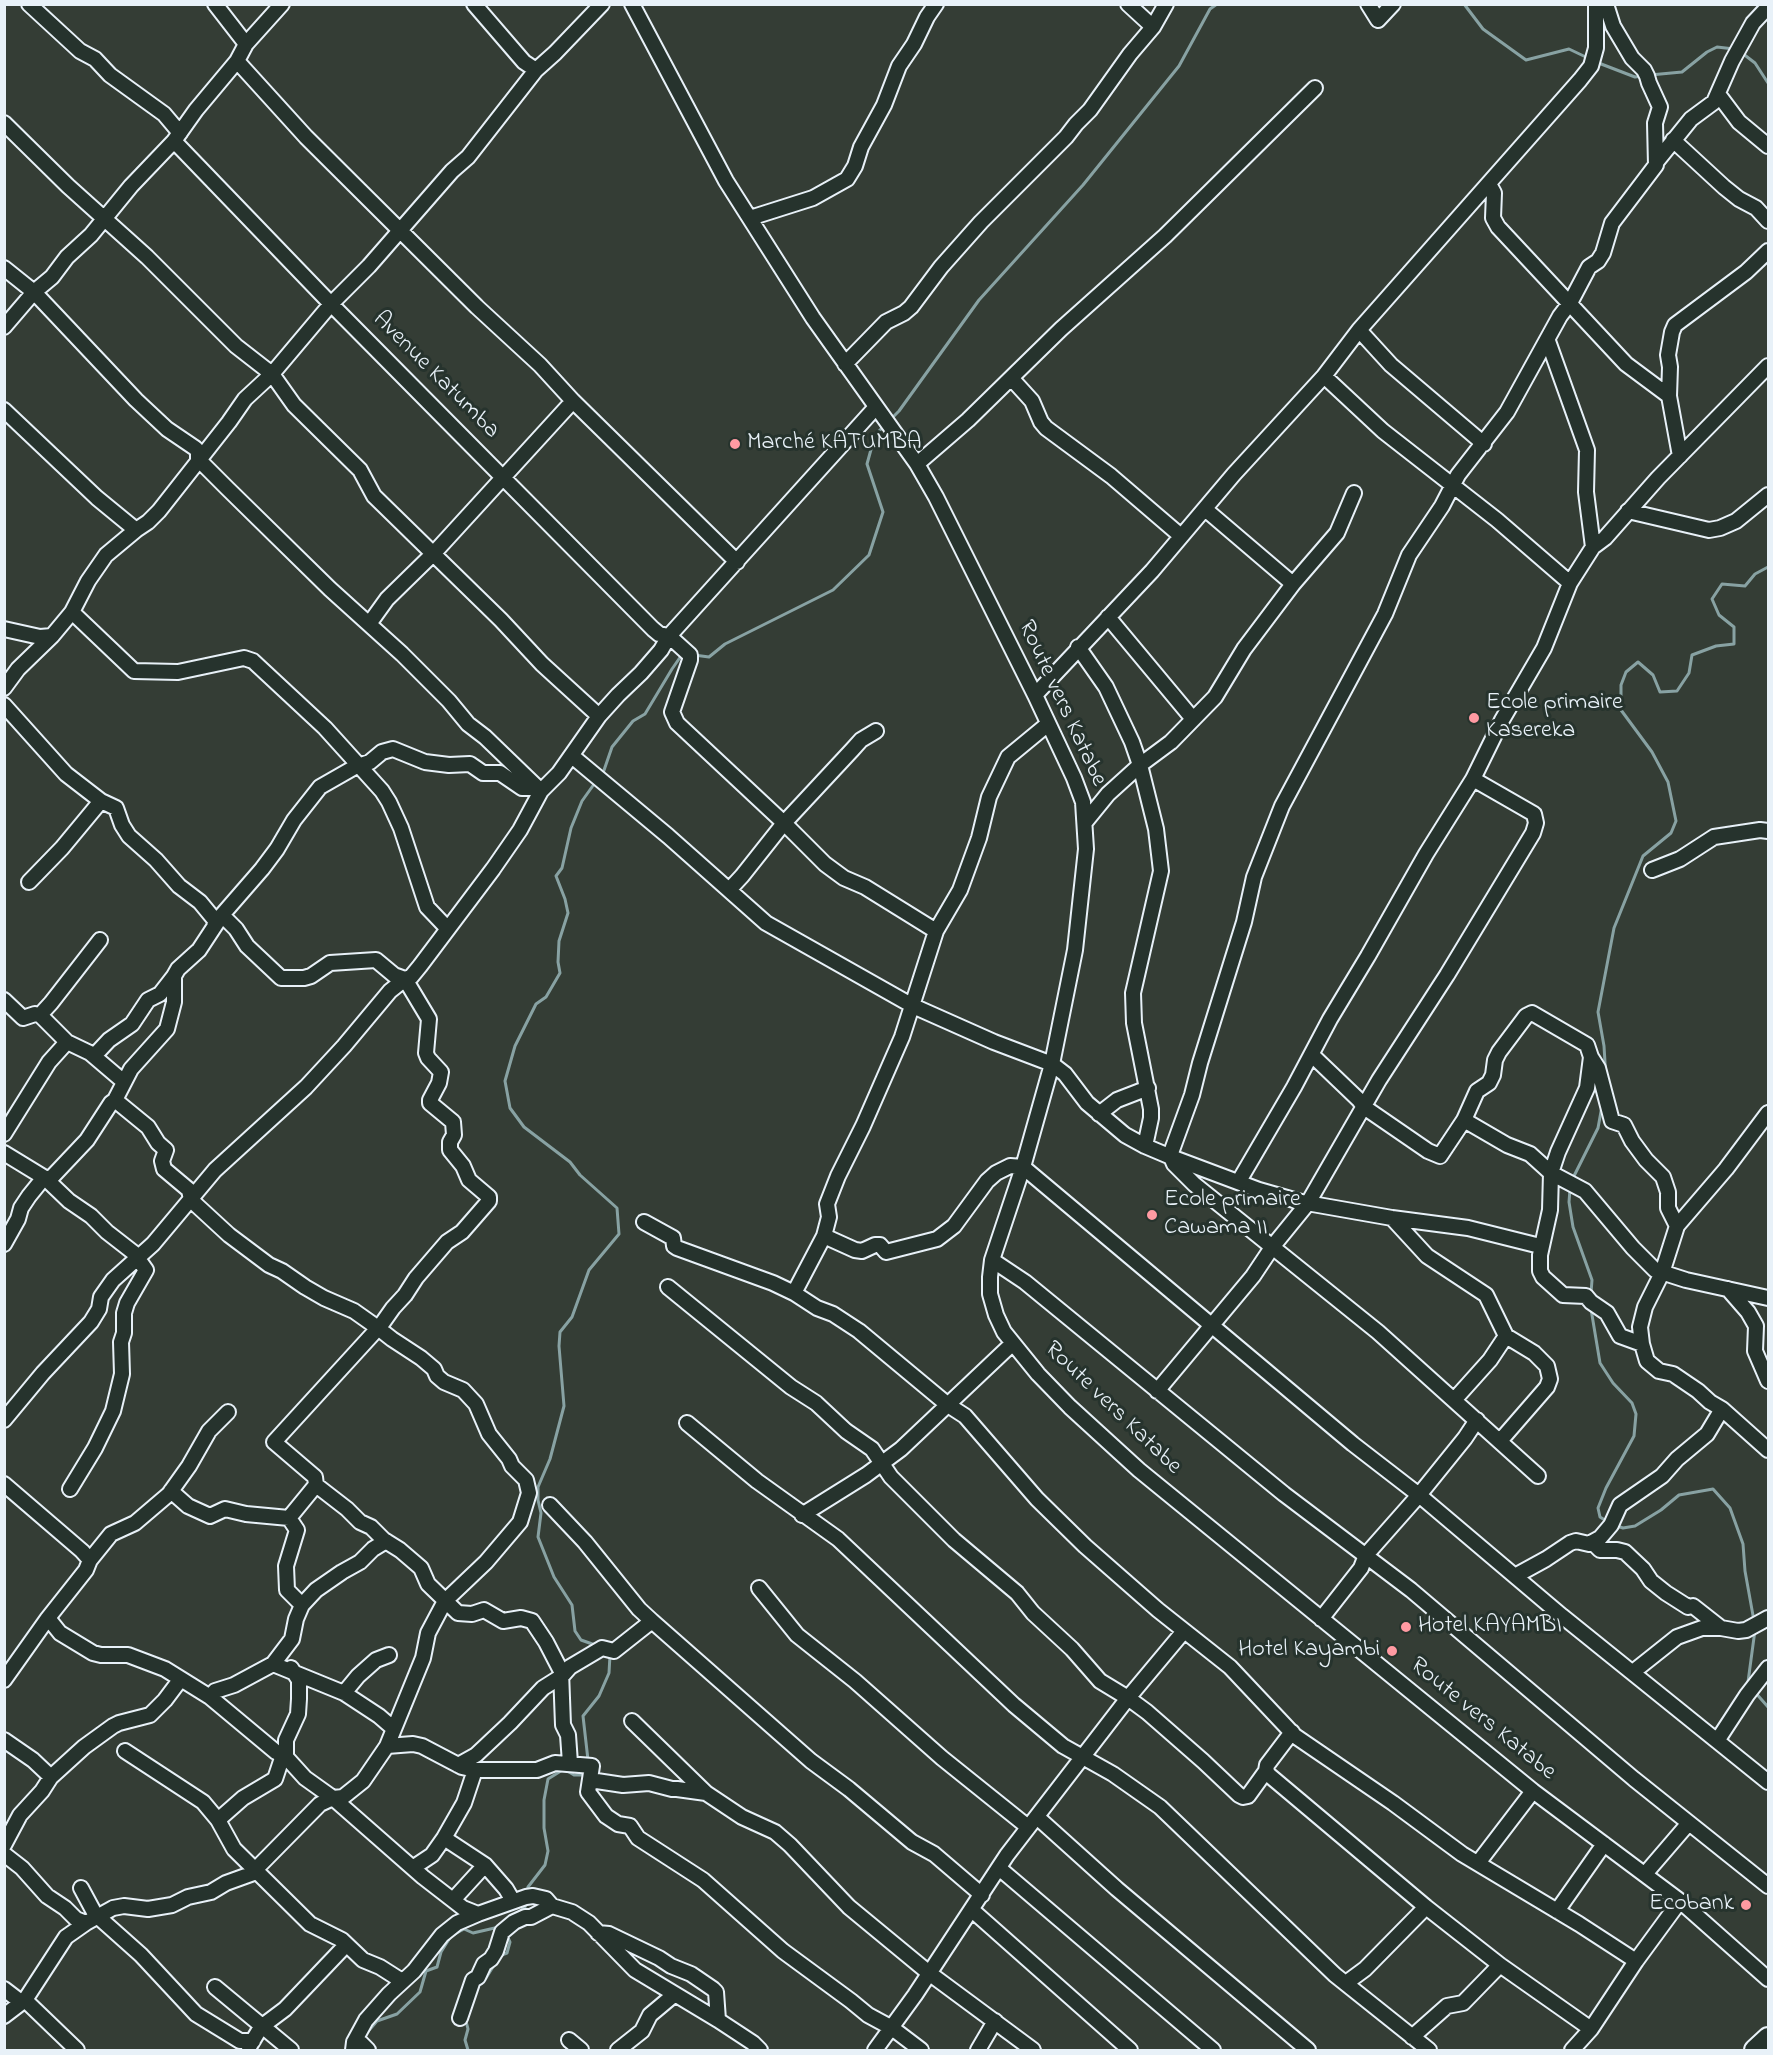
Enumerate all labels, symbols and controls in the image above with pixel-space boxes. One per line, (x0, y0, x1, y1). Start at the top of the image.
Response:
street label: Avenue Katumba (365, 306, 505, 446)
place label: Marché KATUMBA (747, 430, 922, 458)
marker: Marché KATUMBA (728, 437, 742, 451)
street label: Route vers Katabe (1010, 616, 1112, 792)
place label: Ecole primaire Kasereka (1486, 690, 1623, 746)
marker: Ecole primaire Kasereka (1467, 711, 1481, 725)
place label: Ecole primaire Cawama II (1164, 1187, 1301, 1243)
marker: Ecole primaire Cawama II (1145, 1208, 1159, 1222)
street label: Route vers Katabe (1037, 1336, 1187, 1482)
place label: Hotel KAYAMBI (1418, 1613, 1562, 1641)
marker: Hotel KAYAMBI (1399, 1620, 1413, 1634)
place label: Hotel Kayambi (1238, 1637, 1380, 1665)
marker: Hotel Kayambi (1385, 1644, 1399, 1658)
street label: Route vers Katabe (1403, 1652, 1561, 1788)
place label: Ecobank (1649, 1891, 1734, 1919)
marker: Ecobank (1739, 1898, 1753, 1912)

